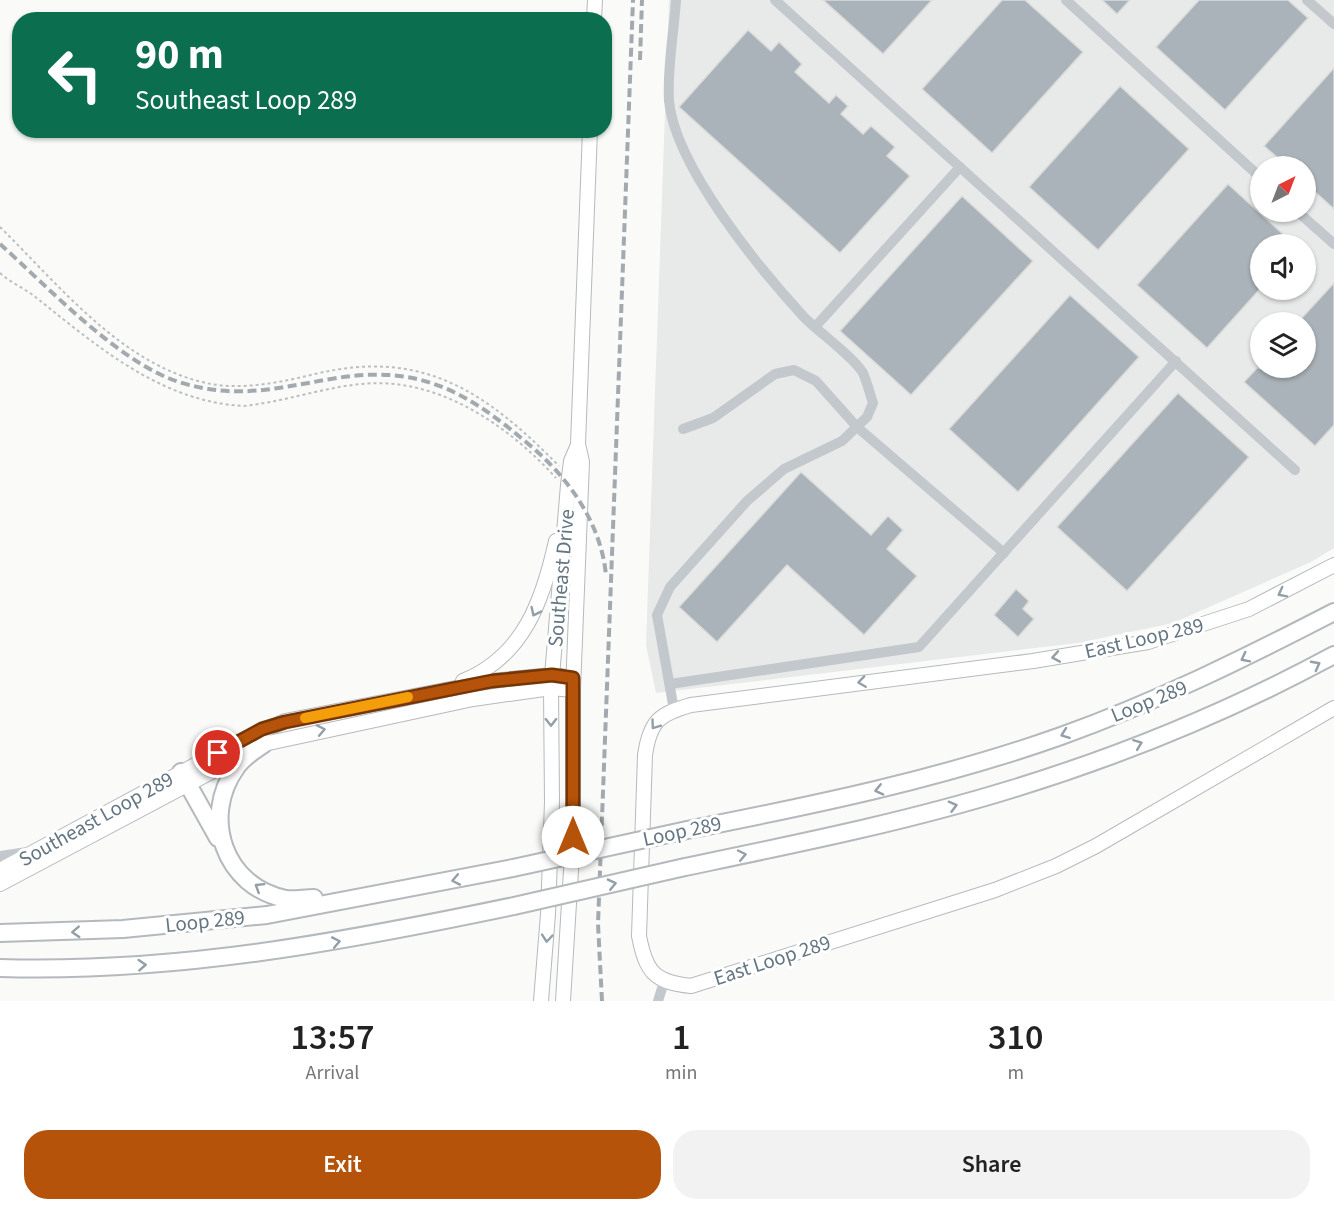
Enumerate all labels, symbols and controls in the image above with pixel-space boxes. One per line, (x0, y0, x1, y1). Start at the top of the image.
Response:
text: 90 m (135, 25, 224, 85)
icon: left (36, 36, 114, 114)
text: Southeast Loop 289 (135, 81, 357, 120)
north arrow (1250, 156, 1316, 222)
map controls (1250, 156, 1316, 378)
button: sound (1250, 234, 1316, 300)
button: layers (1250, 312, 1316, 378)
street label: Southeast Drive (540, 508, 582, 648)
one-way arrow (1278, 586, 1289, 597)
one-way arrow (530, 606, 542, 617)
street label: East Loop 289 (1082, 610, 1206, 666)
one-way arrow (1051, 650, 1061, 663)
one-way arrow (1241, 651, 1251, 662)
one-way arrow (1309, 661, 1320, 672)
street label: Loop 289 (1106, 672, 1192, 730)
one-way arrow (858, 675, 867, 687)
one-way arrow (545, 717, 557, 726)
one-way arrow (651, 719, 662, 730)
one-way arrow (316, 724, 326, 737)
pin (192, 727, 243, 778)
one-way arrow (1061, 727, 1072, 739)
icon: arrive (201, 736, 234, 769)
one-way arrow (1132, 739, 1142, 752)
street label: Southeast Loop 289 (13, 764, 179, 874)
one-way arrow (874, 782, 884, 795)
one-way arrow (948, 800, 958, 813)
position arrow (541, 805, 605, 869)
street label: Loop 289 (640, 808, 724, 854)
one-way arrow (737, 849, 747, 862)
one-way arrow (451, 873, 461, 886)
one-way arrow (607, 878, 617, 891)
one-way arrow (255, 882, 265, 894)
street label: Loop 289 (164, 902, 246, 940)
one-way arrow (71, 925, 80, 938)
street label: East Loop 289 (710, 927, 834, 993)
one-way arrow (540, 933, 553, 942)
one-way arrow (331, 936, 341, 949)
one-way arrow (138, 959, 147, 972)
text: 13:57 (291, 1012, 374, 1063)
text: 1 (672, 1012, 690, 1063)
text: 310 (988, 1012, 1043, 1063)
text: Arrival (306, 1059, 359, 1087)
text: min (665, 1059, 697, 1087)
text: m (1007, 1059, 1024, 1087)
button: Exit (24, 1130, 661, 1199)
button: Share (673, 1130, 1310, 1199)

